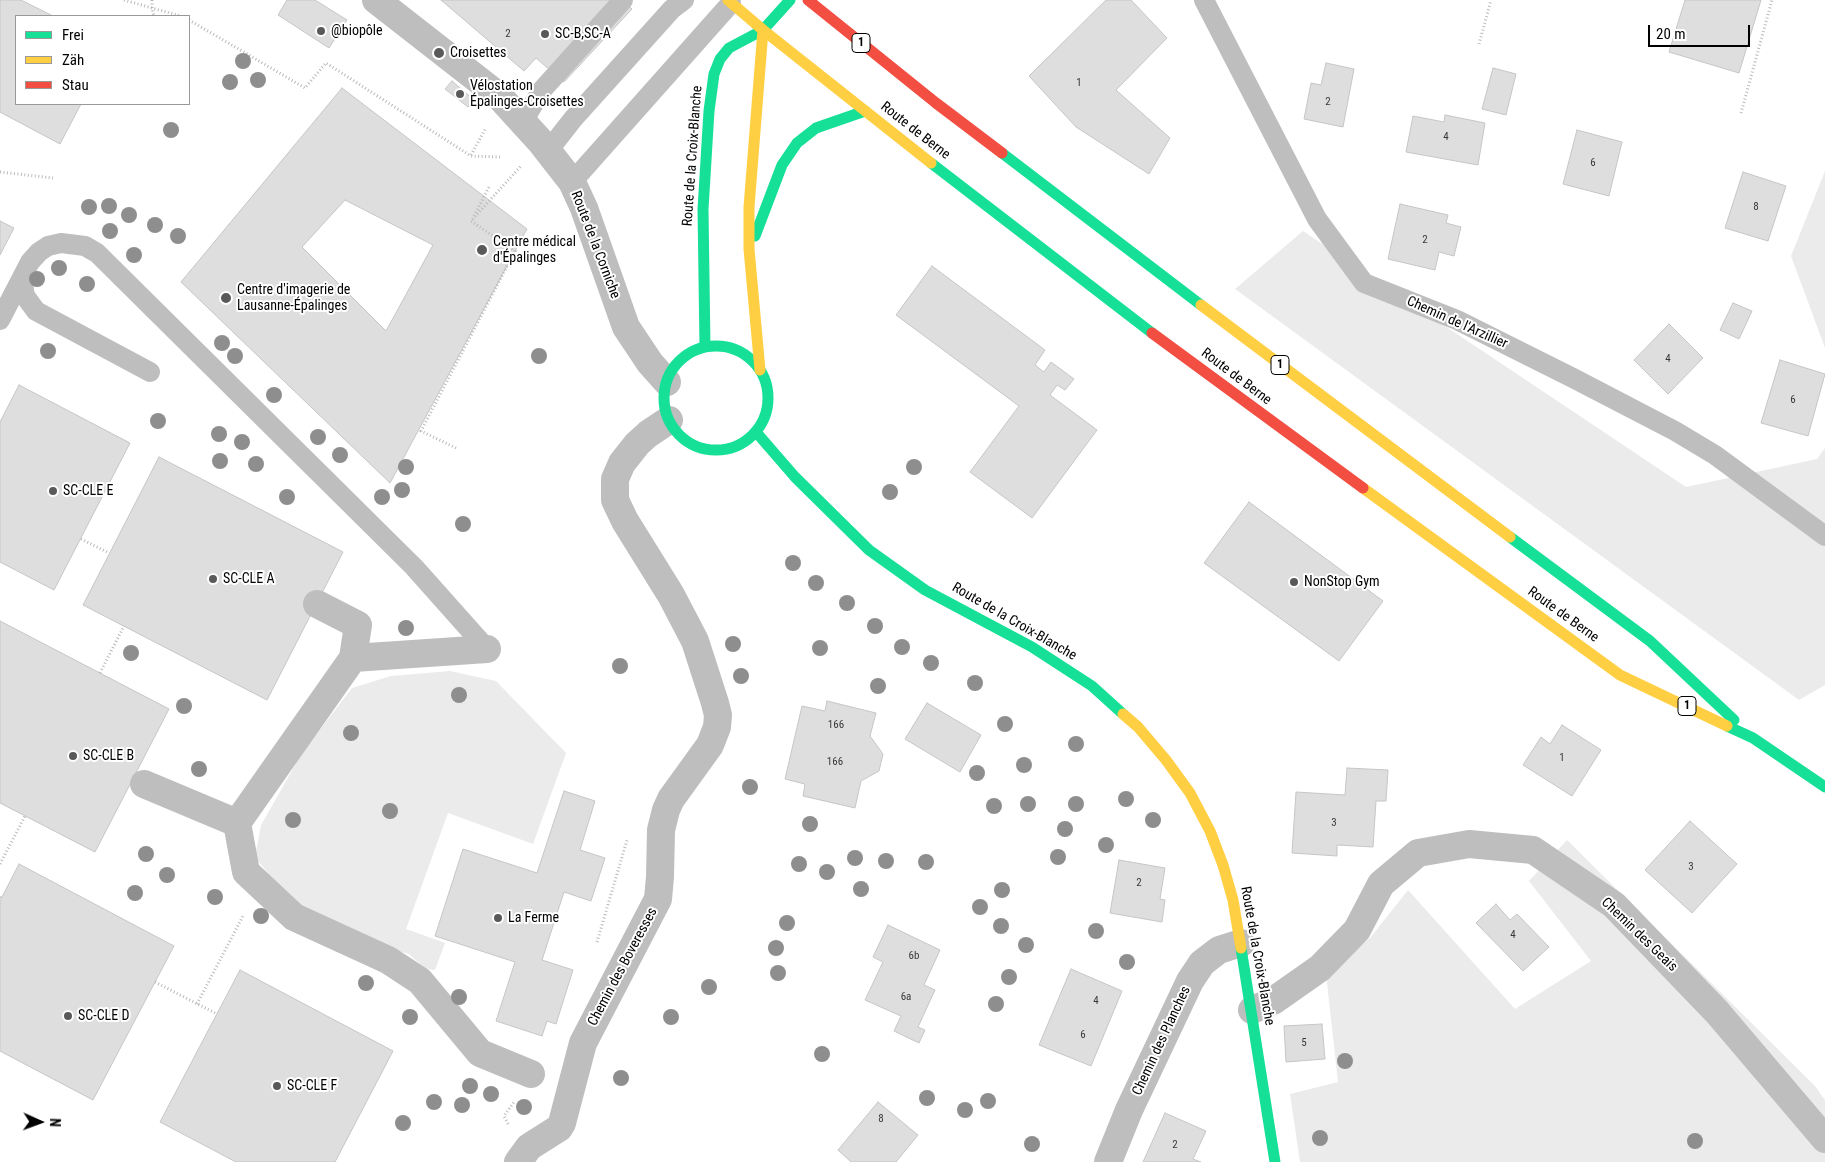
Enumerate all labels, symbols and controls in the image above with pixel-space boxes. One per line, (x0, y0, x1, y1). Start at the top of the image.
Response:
legend (15, 15, 190, 105)
scale bar (1650, 15, 1752, 47)
place label: @biopôle (331, 23, 383, 39)
marker: @biopôle (315, 25, 327, 37)
text: 20 m (1656, 25, 1686, 43)
text: Frei (62, 26, 84, 44)
place label: SC-B,SC-A (555, 26, 611, 42)
house number: 2 (505, 27, 511, 41)
marker: SC-B,SC-A (539, 28, 551, 40)
road number: 1 (852, 34, 870, 52)
place label: Croisettes (450, 45, 506, 61)
marker: Croisettes (432, 46, 446, 60)
text: Zäh (62, 51, 84, 69)
text: Stau (62, 76, 89, 94)
house number: 1 (1076, 76, 1082, 90)
place label: Vélostation Épalinges-Croisettes (470, 78, 584, 110)
street label: Route de la Croix-Blanche (680, 85, 706, 227)
marker: Vélostation Épalinges-Croisettes (454, 88, 466, 100)
house number: 2 (1325, 95, 1331, 109)
street label: Route de Berne (877, 99, 953, 163)
house number: 4 (1443, 130, 1449, 144)
house number: 6 (1590, 156, 1596, 170)
street label: Route de la Corniche (567, 189, 623, 301)
house number: 8 (1753, 200, 1759, 214)
house number: 2 (1422, 233, 1428, 247)
place label: Centre médical d'Épalinges (493, 234, 576, 266)
marker: Centre médical d'Épalinges (475, 243, 489, 257)
place label: Centre d'imagerie de Lausanne-Épalinges (237, 282, 350, 314)
marker: Centre d'imagerie de Lausanne-Épalinges (219, 291, 233, 305)
street label: Chemin de l'Arzillier (1404, 293, 1510, 353)
street label: Route de Berne (1198, 345, 1274, 409)
house number: 4 (1665, 352, 1671, 366)
road number: 1 (1271, 356, 1289, 374)
house number: 6 (1790, 393, 1796, 407)
place label: SC-CLE E (63, 483, 113, 499)
marker: SC-CLE E (47, 485, 59, 497)
place label: SC-CLE A (223, 571, 275, 587)
marker: SC-CLE A (207, 573, 219, 585)
place label: NonStop Gym (1304, 574, 1380, 590)
marker: NonStop Gym (1288, 576, 1300, 588)
street label: Route de la Croix-Blanche (949, 579, 1079, 665)
street label: Route de Berne (1524, 584, 1602, 646)
road number: 1 (1678, 696, 1696, 716)
house number: 166 (828, 718, 844, 732)
place label: SC-CLE B (83, 748, 134, 764)
marker: SC-CLE B (67, 750, 79, 762)
house number: 1 (1559, 751, 1565, 765)
house number: 166 (827, 755, 843, 769)
house number: 3 (1331, 816, 1337, 830)
house number: 3 (1688, 860, 1694, 874)
house number: 2 (1136, 876, 1142, 890)
street label: Route de la Croix-Blanche (1236, 885, 1278, 1027)
street label: Chemin des Geais (1597, 894, 1681, 976)
street label: Chemin des Boveresses (585, 905, 661, 1029)
place label: La Ferme (508, 910, 559, 926)
marker: La Ferme (492, 912, 504, 924)
house number: 4 (1510, 928, 1516, 942)
house number: 6b (909, 949, 919, 963)
street label: Chemin des Planches (1129, 984, 1195, 1098)
house number: 6a (901, 990, 911, 1004)
house number: 4 (1093, 994, 1099, 1008)
place label: SC-CLE D (78, 1008, 129, 1024)
marker: SC-CLE D (62, 1010, 74, 1022)
house number: 6 (1080, 1028, 1086, 1042)
house number: 5 (1301, 1036, 1307, 1050)
place label: SC-CLE F (287, 1078, 337, 1094)
marker: SC-CLE F (271, 1080, 283, 1092)
north arrow (15, 1097, 65, 1147)
house number: 8 (878, 1112, 884, 1126)
text: N (47, 1118, 63, 1127)
house number: 2 (1172, 1138, 1178, 1152)

